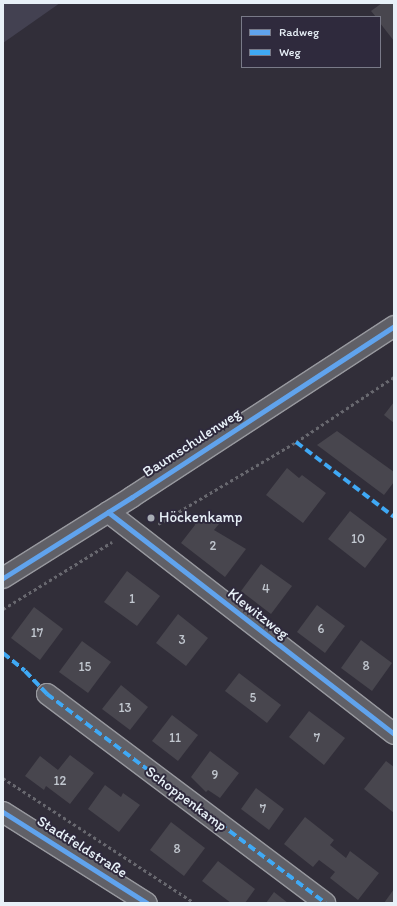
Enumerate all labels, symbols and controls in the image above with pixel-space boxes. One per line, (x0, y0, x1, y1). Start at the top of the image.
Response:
legend (241, 16, 381, 68)
text: Radweg (279, 25, 319, 39)
text: Weg (279, 45, 301, 59)
street label: Baumschulenweg (140, 405, 244, 481)
place label: Höckenkamp (159, 509, 243, 527)
marker: Höckenkamp (146, 513, 156, 523)
house number: 10 (351, 531, 365, 547)
house number: 2 (210, 538, 216, 554)
house number: 4 (262, 581, 270, 597)
street label: Klewitzweg (224, 585, 292, 643)
house number: 1 (129, 591, 135, 607)
house number: 6 (318, 621, 324, 637)
house number: 17 (31, 625, 43, 641)
house number: 3 (178, 632, 186, 648)
house number: 8 (362, 658, 370, 674)
house number: 15 (79, 659, 91, 675)
house number: 5 (250, 690, 256, 706)
house number: 13 (118, 700, 132, 716)
house number: 11 (169, 730, 181, 746)
house number: 7 (314, 730, 320, 746)
street label: Schoppenkamp (142, 763, 230, 835)
house number: 9 (212, 767, 218, 783)
house number: 12 (54, 773, 66, 789)
house number: 7 (260, 801, 266, 817)
street label: Stadtfeldstraße (33, 812, 131, 882)
house number: 8 (173, 841, 181, 857)

